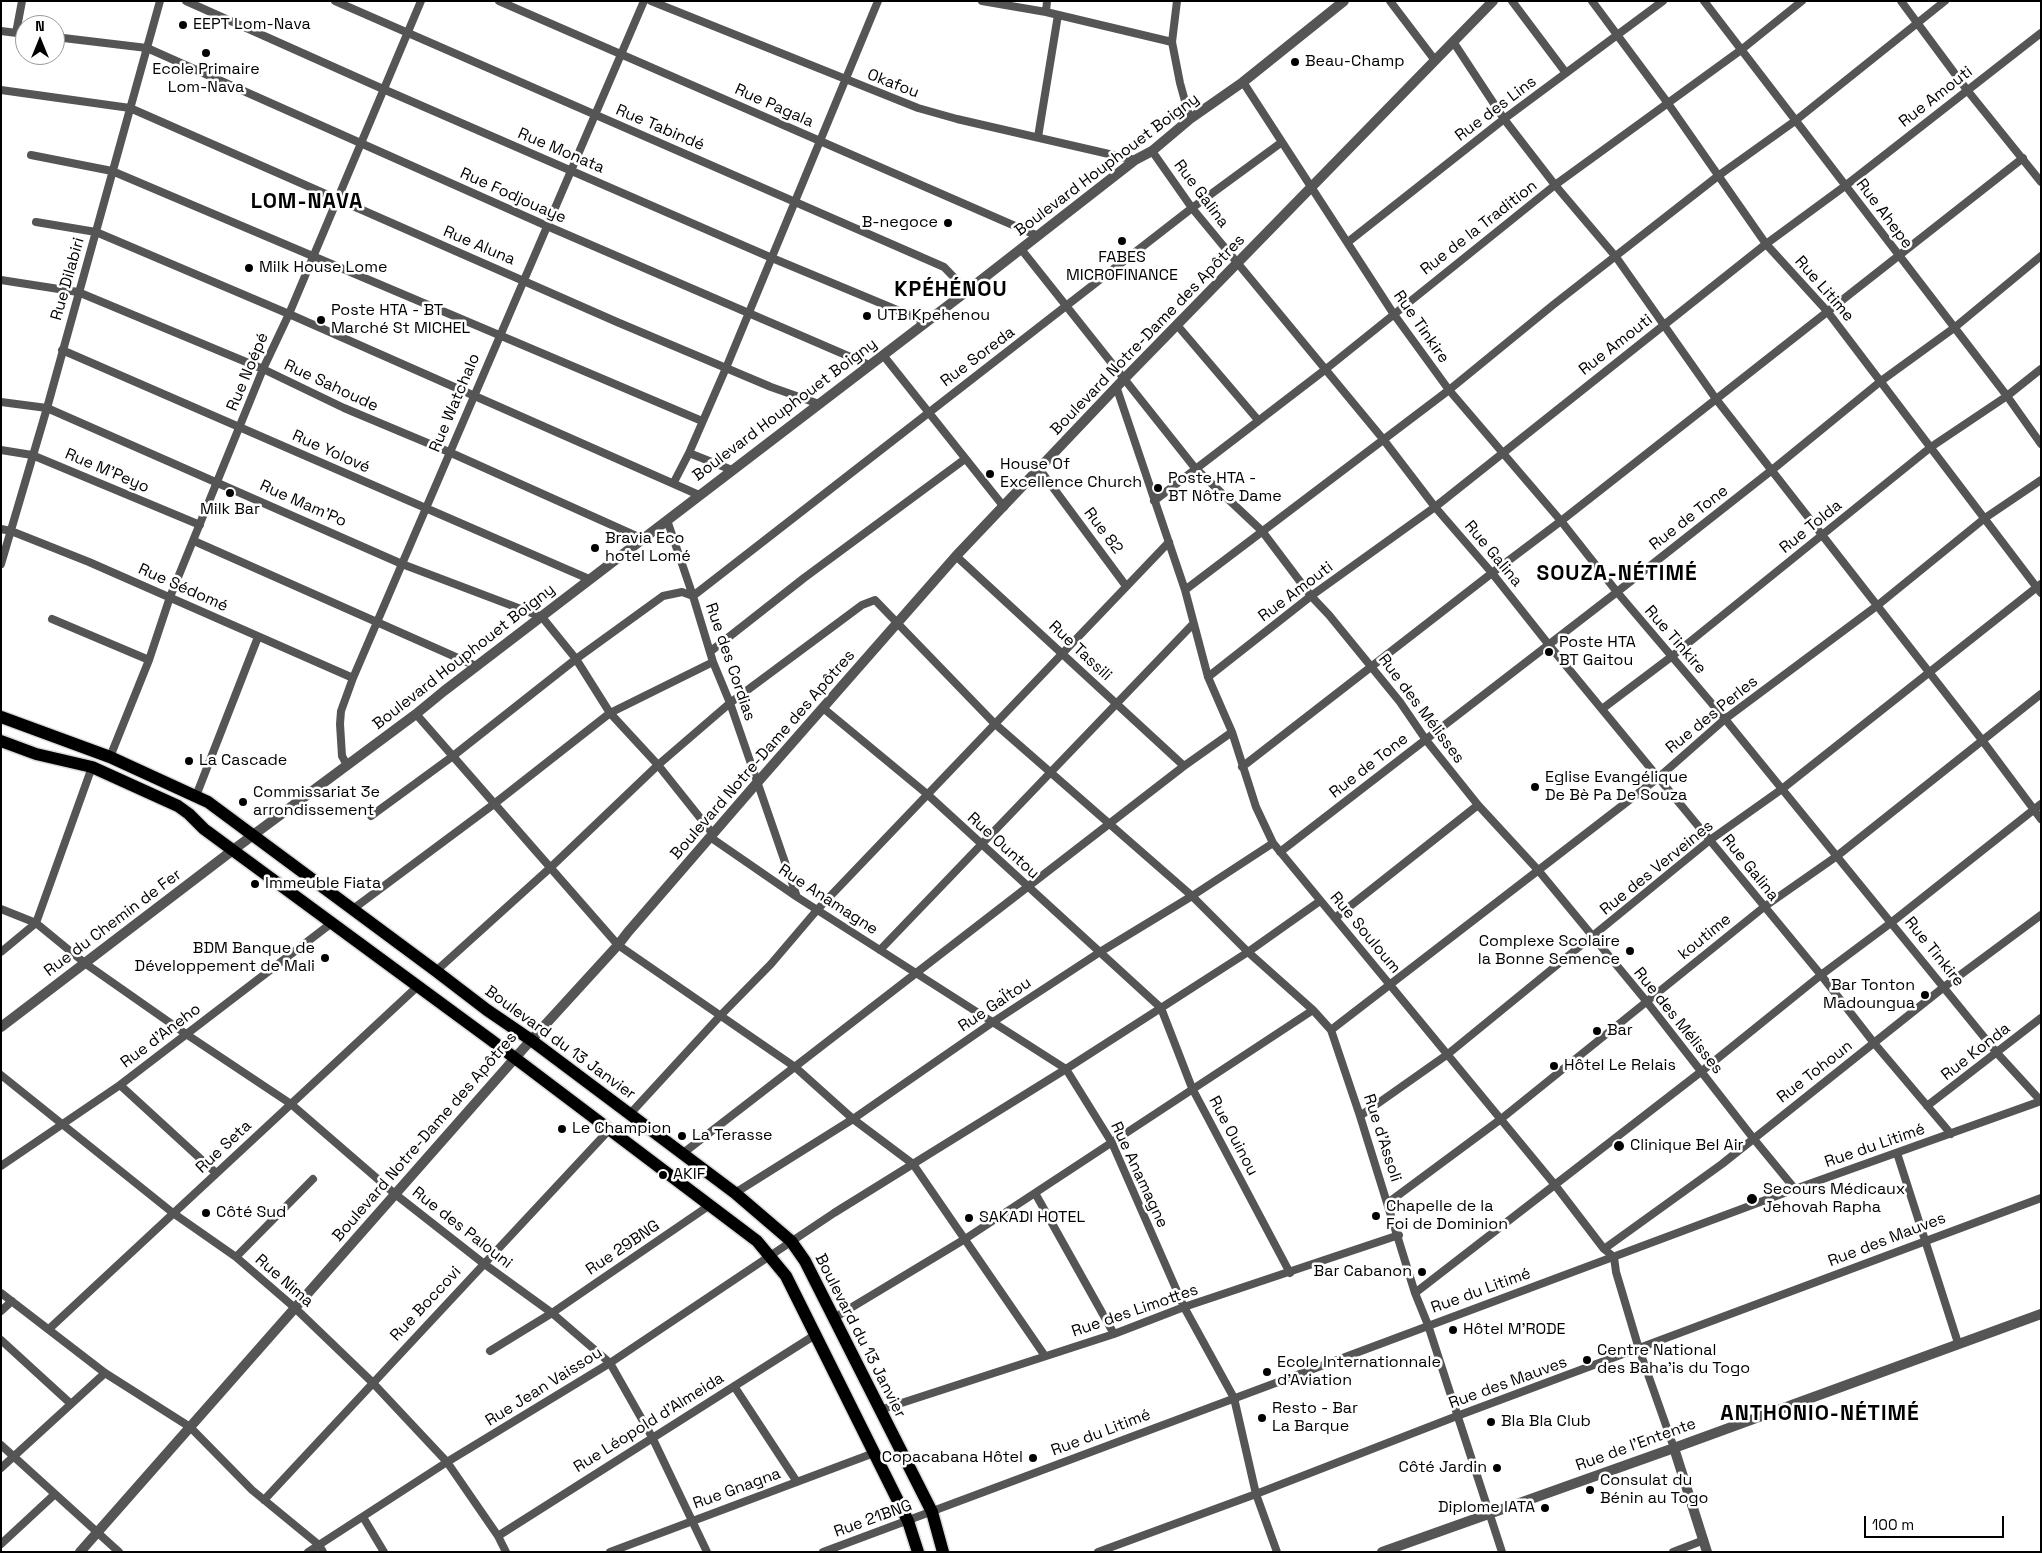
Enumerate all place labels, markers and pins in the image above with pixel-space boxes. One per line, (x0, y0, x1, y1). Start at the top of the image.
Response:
place label: EEPT Lom-Nava (193, 15, 311, 35)
marker: EEPT Lom-Nava (177, 19, 189, 31)
marker: Ecole Primaire Lom-Nava (200, 47, 212, 59)
place label: Beau-Champ (1305, 52, 1404, 72)
marker: Beau-Champ (1289, 56, 1301, 68)
place label: Ecole Primaire Lom-Nava (152, 60, 260, 98)
place label: B-negoce (862, 213, 938, 233)
marker: B-negoce (942, 217, 954, 229)
marker: FABES MICROFINANCE (1116, 235, 1128, 247)
place label: FABES MICROFINANCE (1066, 248, 1178, 286)
place label: Milk House Lome (259, 258, 387, 278)
marker: Milk House Lome (243, 262, 255, 274)
place label: Poste HTA - BT Marché St MICHEL (331, 301, 470, 339)
place label: UTB Kpehenou (877, 306, 990, 326)
marker: UTB Kpehenou (861, 310, 873, 322)
marker: Poste HTA - BT Marché St MICHEL (315, 314, 327, 326)
place label: House Of Excellence Church (1000, 455, 1142, 493)
marker: House Of Excellence Church (984, 468, 996, 480)
place label: Poste HTA - BT Nôtre Dame (1168, 469, 1282, 507)
marker: Poste HTA - BT Nôtre Dame (1152, 482, 1164, 494)
marker: Milk Bar (224, 487, 236, 499)
place label: Milk Bar (200, 500, 260, 520)
place label: Bravia Eco hotel Lomé (605, 529, 691, 567)
marker: Bravia Eco hotel Lomé (589, 542, 601, 554)
place label: Poste HTA BT Gaitou (1559, 633, 1636, 671)
marker: Poste HTA BT Gaitou (1543, 646, 1555, 658)
place label: La Cascade (199, 751, 287, 771)
marker: La Cascade (183, 755, 195, 767)
place label: Eglise Evangélique De Bè Pa De Souza (1545, 768, 1688, 806)
marker: Eglise Evangélique De Bè Pa De Souza (1529, 781, 1541, 793)
place label: Commissariat 3e arrondissement (253, 783, 380, 821)
marker: Commissariat 3e arrondissement (237, 796, 249, 808)
place label: Immeuble Fiata (265, 874, 381, 894)
marker: Immeuble Fiata (249, 878, 261, 890)
place label: Complexe Scolaire la Bonne Semence (1478, 932, 1620, 970)
place label: BDM Banque de Développement de Mali (135, 939, 315, 977)
marker: Complexe Scolaire la Bonne Semence (1624, 945, 1636, 957)
marker: BDM Banque de Développement de Mali (319, 952, 331, 964)
place label: Bar Tonton Madoungua (1823, 976, 1915, 1014)
marker: Bar Tonton Madoungua (1919, 989, 1931, 1001)
place label: Bar (1607, 1021, 1633, 1041)
marker: Bar (1591, 1025, 1603, 1037)
place label: Hôtel Le Relais (1564, 1056, 1676, 1076)
marker: Hôtel Le Relais (1548, 1060, 1560, 1072)
place label: Le Champion (572, 1119, 671, 1139)
marker: Le Champion (556, 1123, 568, 1135)
place label: La Terasse (692, 1126, 773, 1146)
marker: La Terasse (676, 1130, 688, 1142)
place label: Clinique Bel Air (1630, 1136, 1744, 1156)
marker: Clinique Bel Air (1612, 1139, 1626, 1153)
place label: AKIF (673, 1165, 705, 1185)
marker: AKIF (657, 1169, 669, 1181)
place label: Secours Médicaux Jehovah Rapha (1763, 1180, 1905, 1218)
marker: Secours Médicaux Jehovah Rapha (1745, 1192, 1759, 1206)
place label: Chapelle de la Foi de Dominion (1386, 1197, 1508, 1235)
place label: Côté Sud (216, 1203, 286, 1223)
marker: Côté Sud (200, 1207, 212, 1219)
place label: SAKADI HOTEL (979, 1208, 1085, 1228)
marker: Chapelle de la Foi de Dominion (1370, 1210, 1382, 1222)
marker: SAKADI HOTEL (963, 1212, 975, 1224)
place label: Bar Cabanon (1314, 1262, 1412, 1282)
marker: Bar Cabanon (1416, 1266, 1428, 1278)
place label: Hôtel M'RODE (1463, 1320, 1566, 1340)
marker: Hôtel M'RODE (1447, 1324, 1459, 1336)
place label: Centre National des Baha'is du Togo (1597, 1341, 1750, 1379)
place label: Ecole Internationnale d'Aviation (1277, 1353, 1441, 1391)
marker: Centre National des Baha'is du Togo (1581, 1354, 1593, 1366)
marker: Ecole Internationnale d'Aviation (1261, 1366, 1273, 1378)
place label: Resto - Bar La Barque (1272, 1399, 1358, 1437)
marker: Resto - Bar La Barque (1256, 1412, 1268, 1424)
place label: Bla Bla Club (1501, 1412, 1591, 1432)
marker: Bla Bla Club (1485, 1416, 1497, 1428)
place label: Copacabana Hôtel (882, 1448, 1023, 1468)
marker: Copacabana Hôtel (1027, 1452, 1039, 1464)
place label: Côté Jardin (1398, 1458, 1487, 1478)
marker: Côté Jardin (1491, 1462, 1503, 1474)
place label: Consulat du Bénin au Togo (1600, 1471, 1708, 1509)
marker: Consulat du Bénin au Togo (1584, 1484, 1596, 1496)
place label: Diplome IATA (1438, 1498, 1535, 1518)
marker: Diplome IATA (1539, 1502, 1551, 1514)

